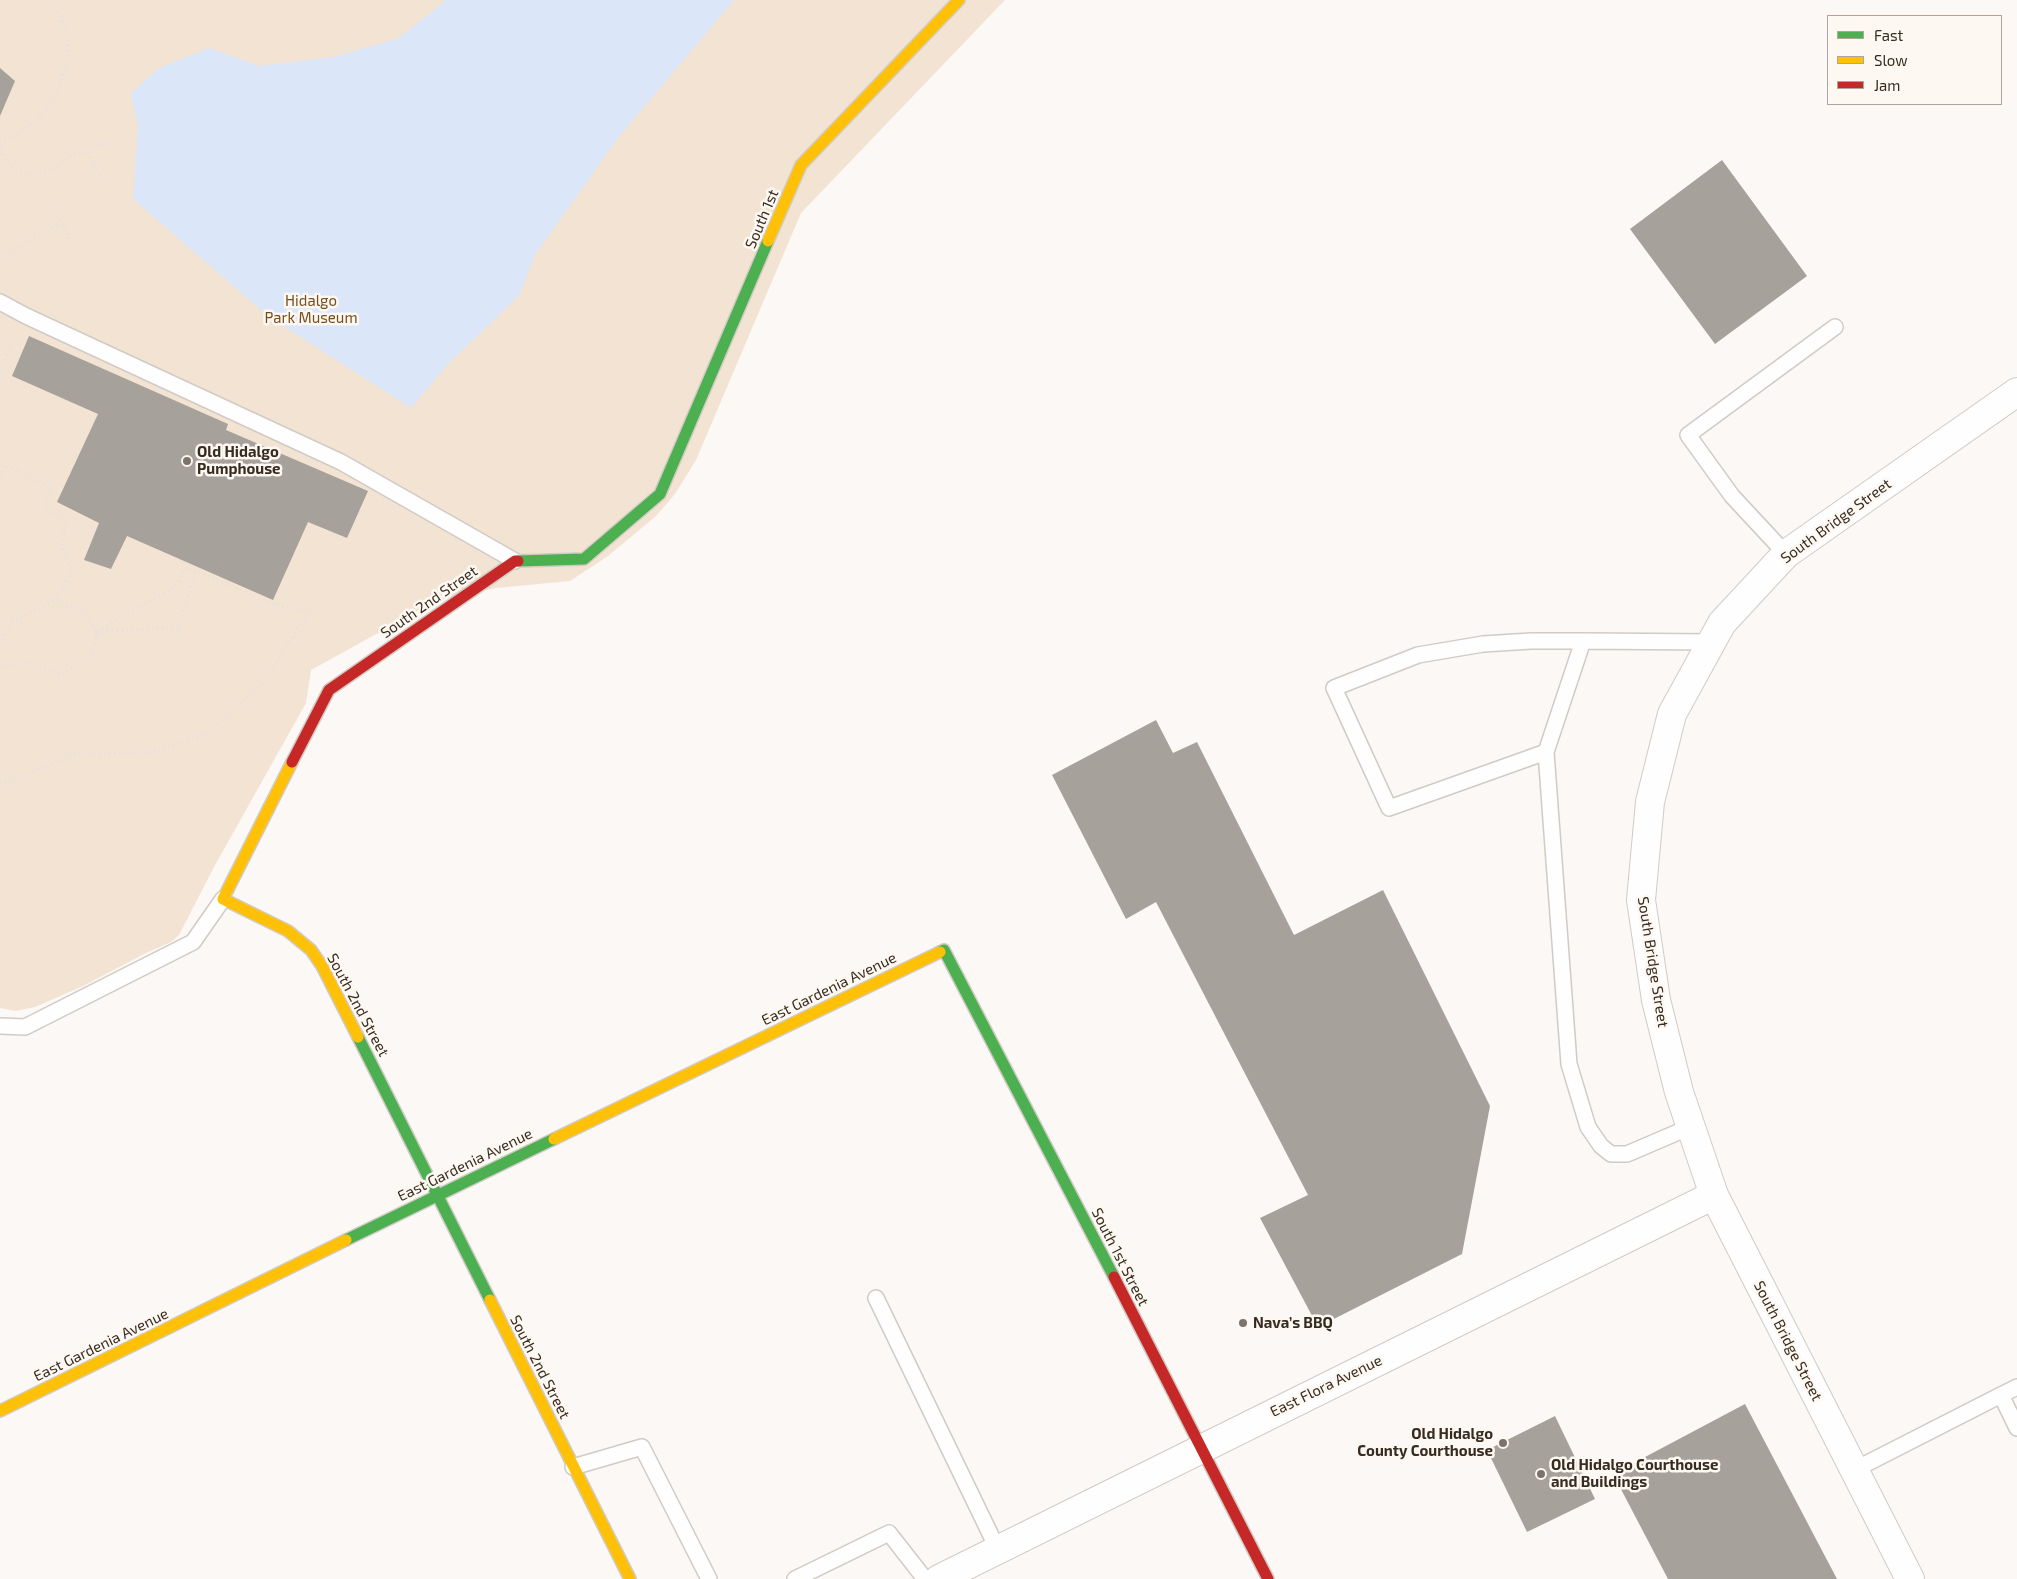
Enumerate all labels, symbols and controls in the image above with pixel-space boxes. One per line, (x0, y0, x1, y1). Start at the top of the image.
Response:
legend (1827, 15, 2002, 105)
text: Fast (1874, 26, 1903, 44)
text: Slow (1874, 51, 1908, 69)
text: Jam (1874, 76, 1900, 94)
street label: South 1st (741, 187, 783, 251)
park label: Hidalgo Park Museum (264, 292, 358, 327)
place label: Old Hidalgo Pumphouse (197, 443, 281, 478)
marker: Old Hidalgo Pumphouse (181, 455, 193, 467)
street label: South Bridge Street (1777, 475, 1895, 567)
street label: South 2nd Street (377, 562, 481, 642)
street label: South Bridge Street (1634, 895, 1672, 1029)
street label: East Gardenia Avenue (759, 949, 899, 1029)
street label: South 2nd Street (323, 950, 393, 1060)
street label: East Gardenia Avenue (395, 1125, 535, 1205)
street label: South 1st Street (1088, 1205, 1152, 1309)
street label: South Bridge Street (1750, 1278, 1826, 1404)
street label: East Gardenia Avenue (31, 1305, 171, 1385)
street label: South 2nd Street (506, 1312, 574, 1422)
place label: Nava’s BBQ (1253, 1314, 1333, 1332)
marker: Nava’s BBQ (1237, 1317, 1249, 1329)
street label: East Flora Avenue (1267, 1351, 1385, 1421)
place label: Old Hidalgo County Courthouse (1357, 1425, 1493, 1460)
marker: Old Hidalgo County Courthouse (1497, 1437, 1509, 1449)
place label: Old Hidalgo Courthouse and Buildings (1551, 1456, 1718, 1491)
marker: Old Hidalgo Courthouse and Buildings (1535, 1468, 1547, 1480)

